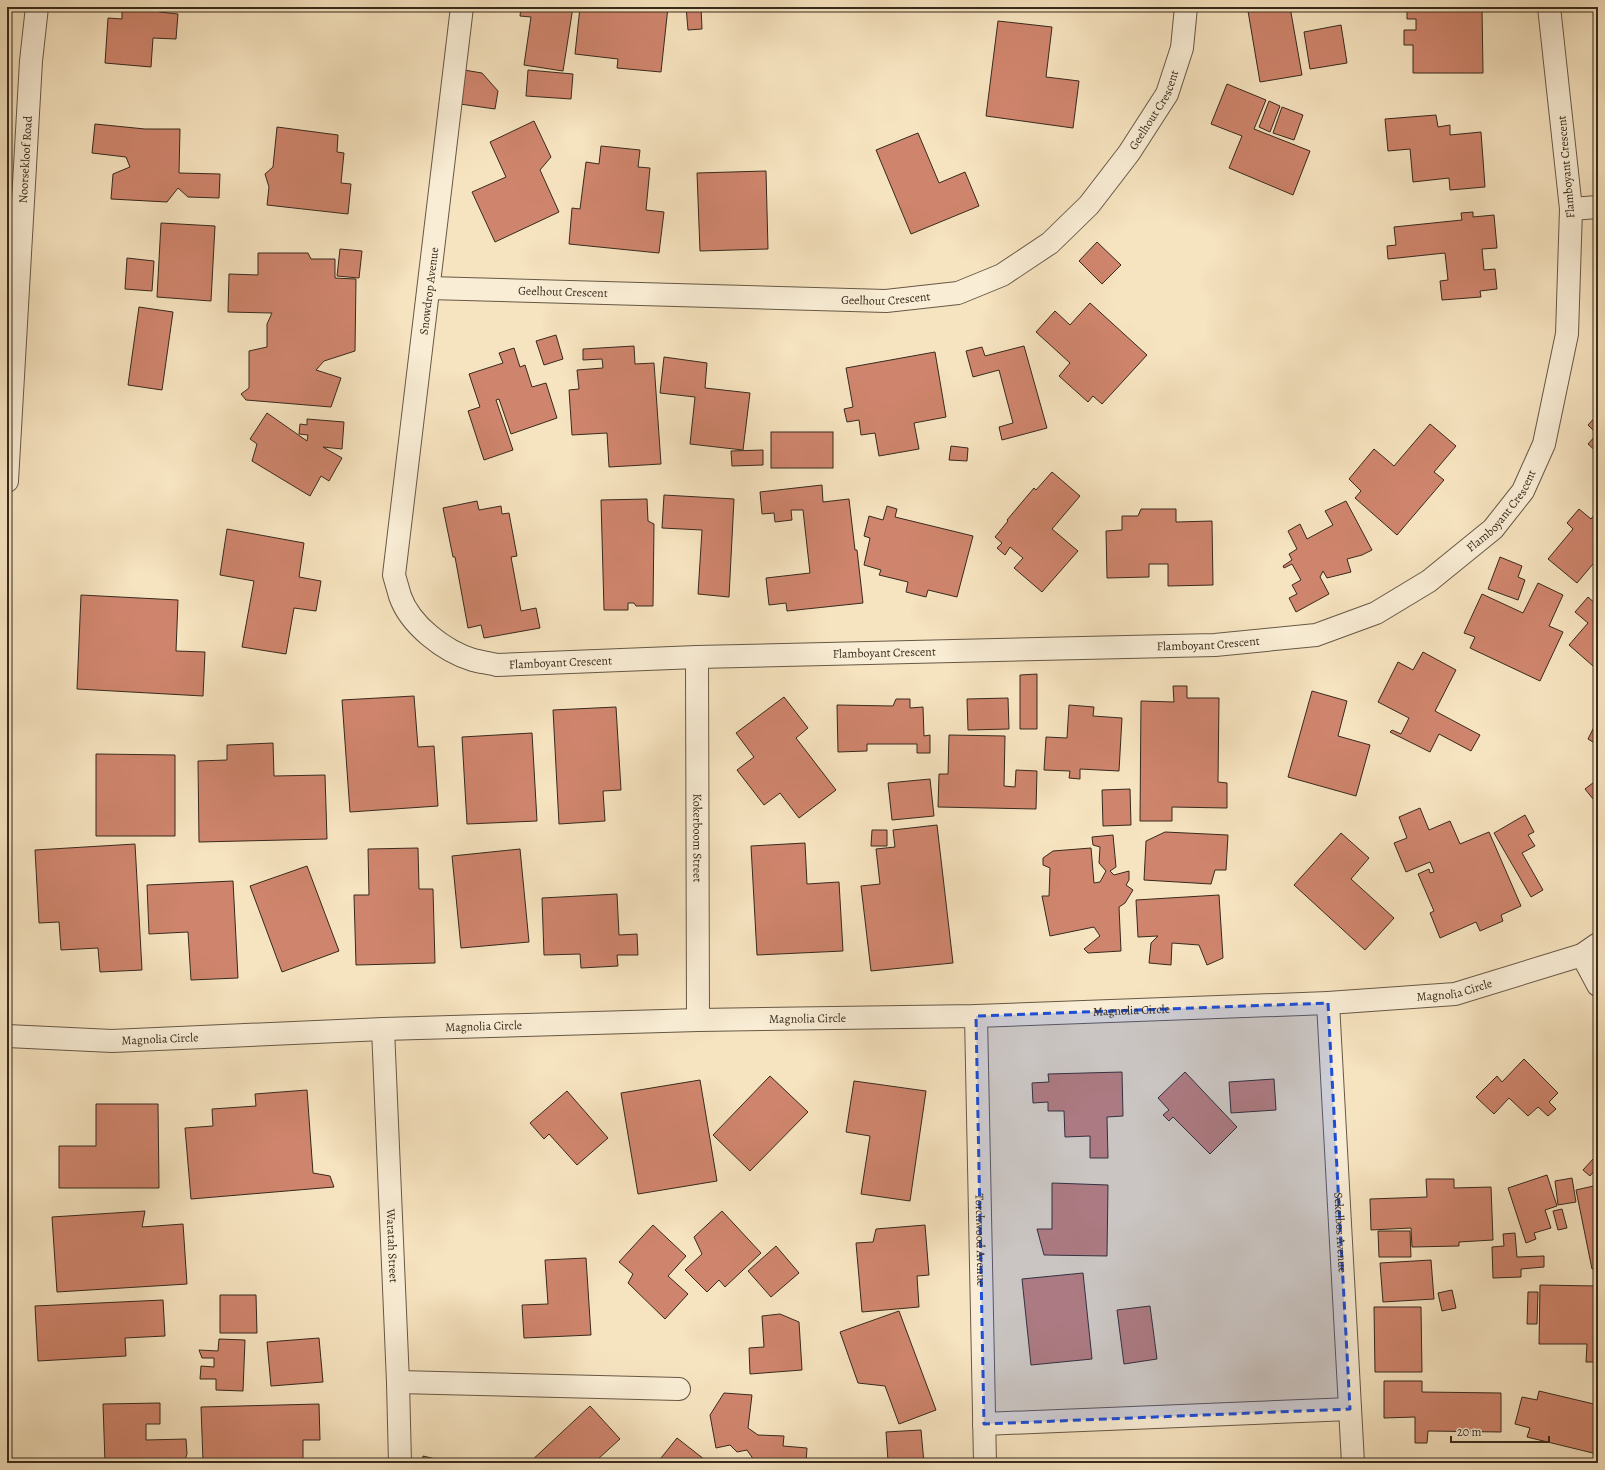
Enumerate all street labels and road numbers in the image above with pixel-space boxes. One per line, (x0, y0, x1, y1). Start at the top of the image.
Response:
street label: Geelhout Crescent (1125, 68, 1182, 153)
street label: Noorsekloof Road (15, 115, 36, 204)
street label: Flamboyant Crescent (1554, 115, 1578, 219)
street label: Snowdrop Avenue (416, 246, 442, 336)
street label: Geelhout Crescent (518, 283, 608, 301)
street label: Geelhout Crescent (841, 288, 931, 309)
street label: Flamboyant Crescent (1463, 467, 1540, 555)
street label: Flamboyant Crescent (1156, 633, 1260, 654)
street label: Flamboyant Crescent (833, 643, 936, 662)
street label: Flamboyant Crescent (509, 652, 612, 673)
street label: Kokerboom Street (689, 794, 706, 883)
street label: Magnolia Circle (1416, 975, 1494, 1005)
street label: Magnolia Circle (1093, 1001, 1170, 1020)
street label: Magnolia Circle (769, 1010, 846, 1027)
street label: Magnolia Circle (445, 1017, 522, 1035)
street label: Magnolia Circle (121, 1029, 199, 1049)
street label: Sekelbos Avenue (1330, 1192, 1351, 1273)
street label: Torchwood Avenue (972, 1194, 989, 1286)
street label: Waratah Street (383, 1208, 402, 1283)

